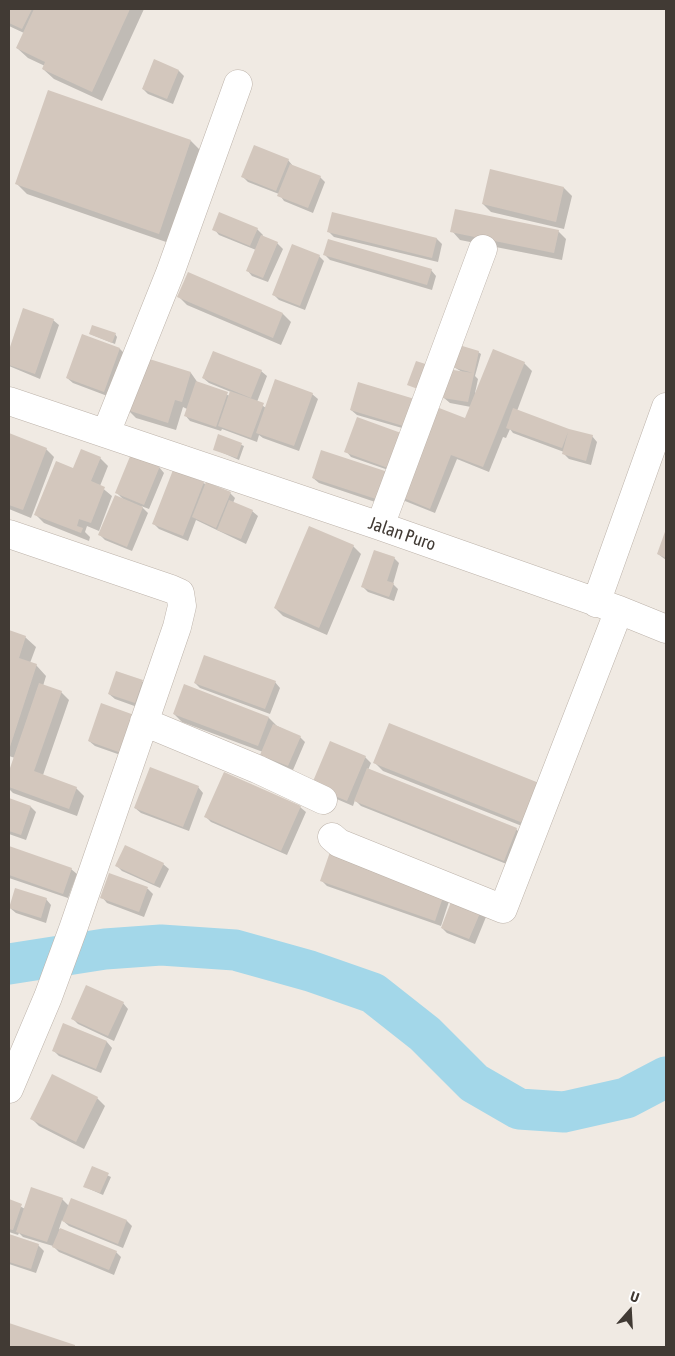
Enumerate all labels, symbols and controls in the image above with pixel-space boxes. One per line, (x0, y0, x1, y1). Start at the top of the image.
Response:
street label: Jalan Puro (366, 512, 438, 556)
north arrow (605, 1286, 655, 1336)
text: U (628, 1288, 641, 1306)

